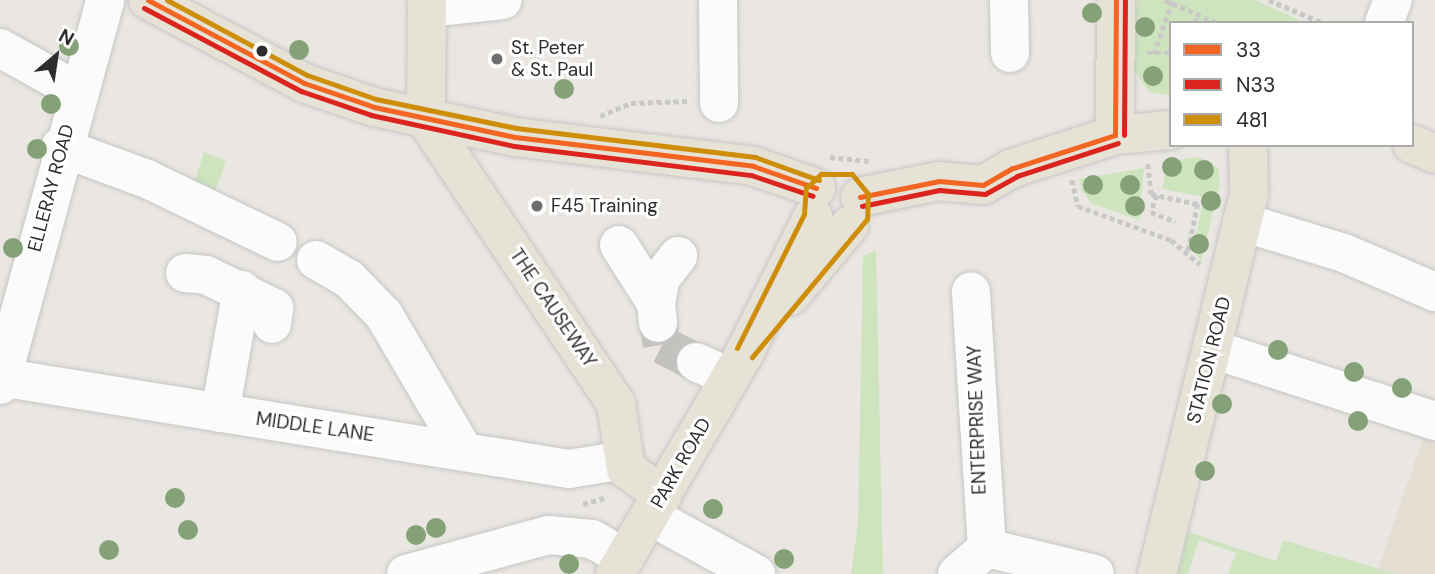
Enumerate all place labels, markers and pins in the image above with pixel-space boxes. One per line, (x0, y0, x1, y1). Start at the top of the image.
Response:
place label: St. Peter & St. Paul (511, 37, 593, 81)
unlabelled marker (255, 44, 269, 58)
marker: St. Peter & St. Paul (489, 51, 505, 67)
place label: F45 Training (551, 195, 658, 217)
marker: F45 Training (529, 198, 545, 214)

